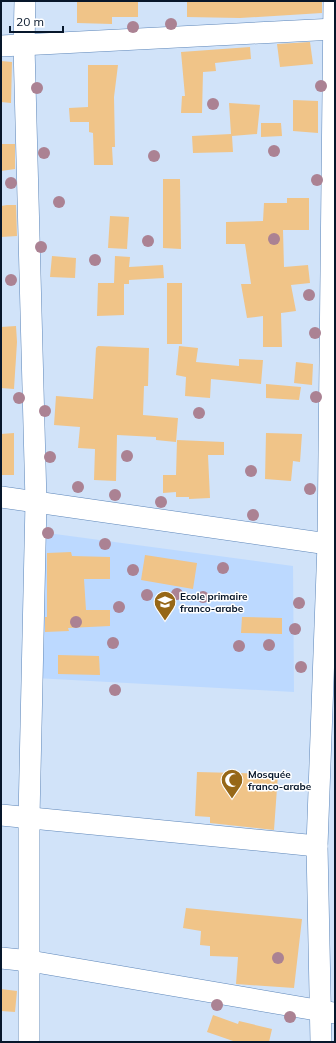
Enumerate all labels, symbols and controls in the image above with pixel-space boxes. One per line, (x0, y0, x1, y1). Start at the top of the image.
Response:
scale bar (10, 8, 63, 34)
text: 20 m (16, 14, 44, 29)
school or university icon: Ecole primaire franco-arabe (152, 589, 178, 622)
place label: Ecole primaire franco-arabe (180, 590, 248, 615)
mosque icon: Mosquée franco-arabe (219, 767, 245, 800)
place label: Mosquée franco-arabe (248, 768, 312, 793)

